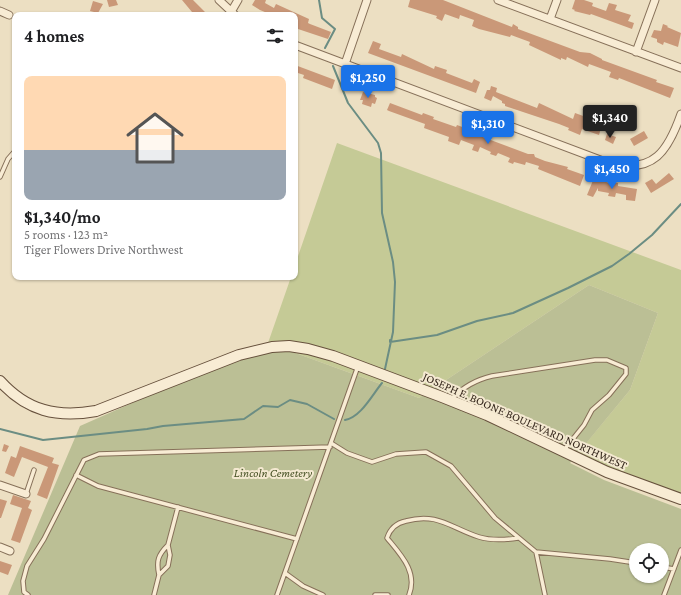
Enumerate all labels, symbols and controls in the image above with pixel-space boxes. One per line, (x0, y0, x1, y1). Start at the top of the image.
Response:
icon: filters (264, 25, 286, 47)
text: 4 homes (24, 27, 84, 46)
pin: $1,250 (335, 65, 401, 99)
text: $1,250 (350, 70, 386, 85)
icon: home (119, 102, 191, 174)
pin: $1,340 (577, 105, 643, 139)
text: $1,340 (592, 110, 628, 125)
pin: $1,310 (455, 111, 521, 145)
text: $1,310 (471, 116, 505, 131)
pin: $1,450 (579, 156, 645, 190)
text: $1,450 (594, 161, 630, 176)
text: $1,340/mo (24, 208, 101, 227)
text: 5 rooms · 123 m² (24, 227, 108, 242)
text: Tiger Flowers Drive Northwest (24, 242, 183, 257)
street label: JOSEPH E. BOONE BOULEVARD NORTHWEST (420, 369, 630, 473)
park label: Lincoln Cemetery (234, 466, 312, 480)
map controls (629, 543, 669, 583)
button: locate (629, 543, 669, 583)

